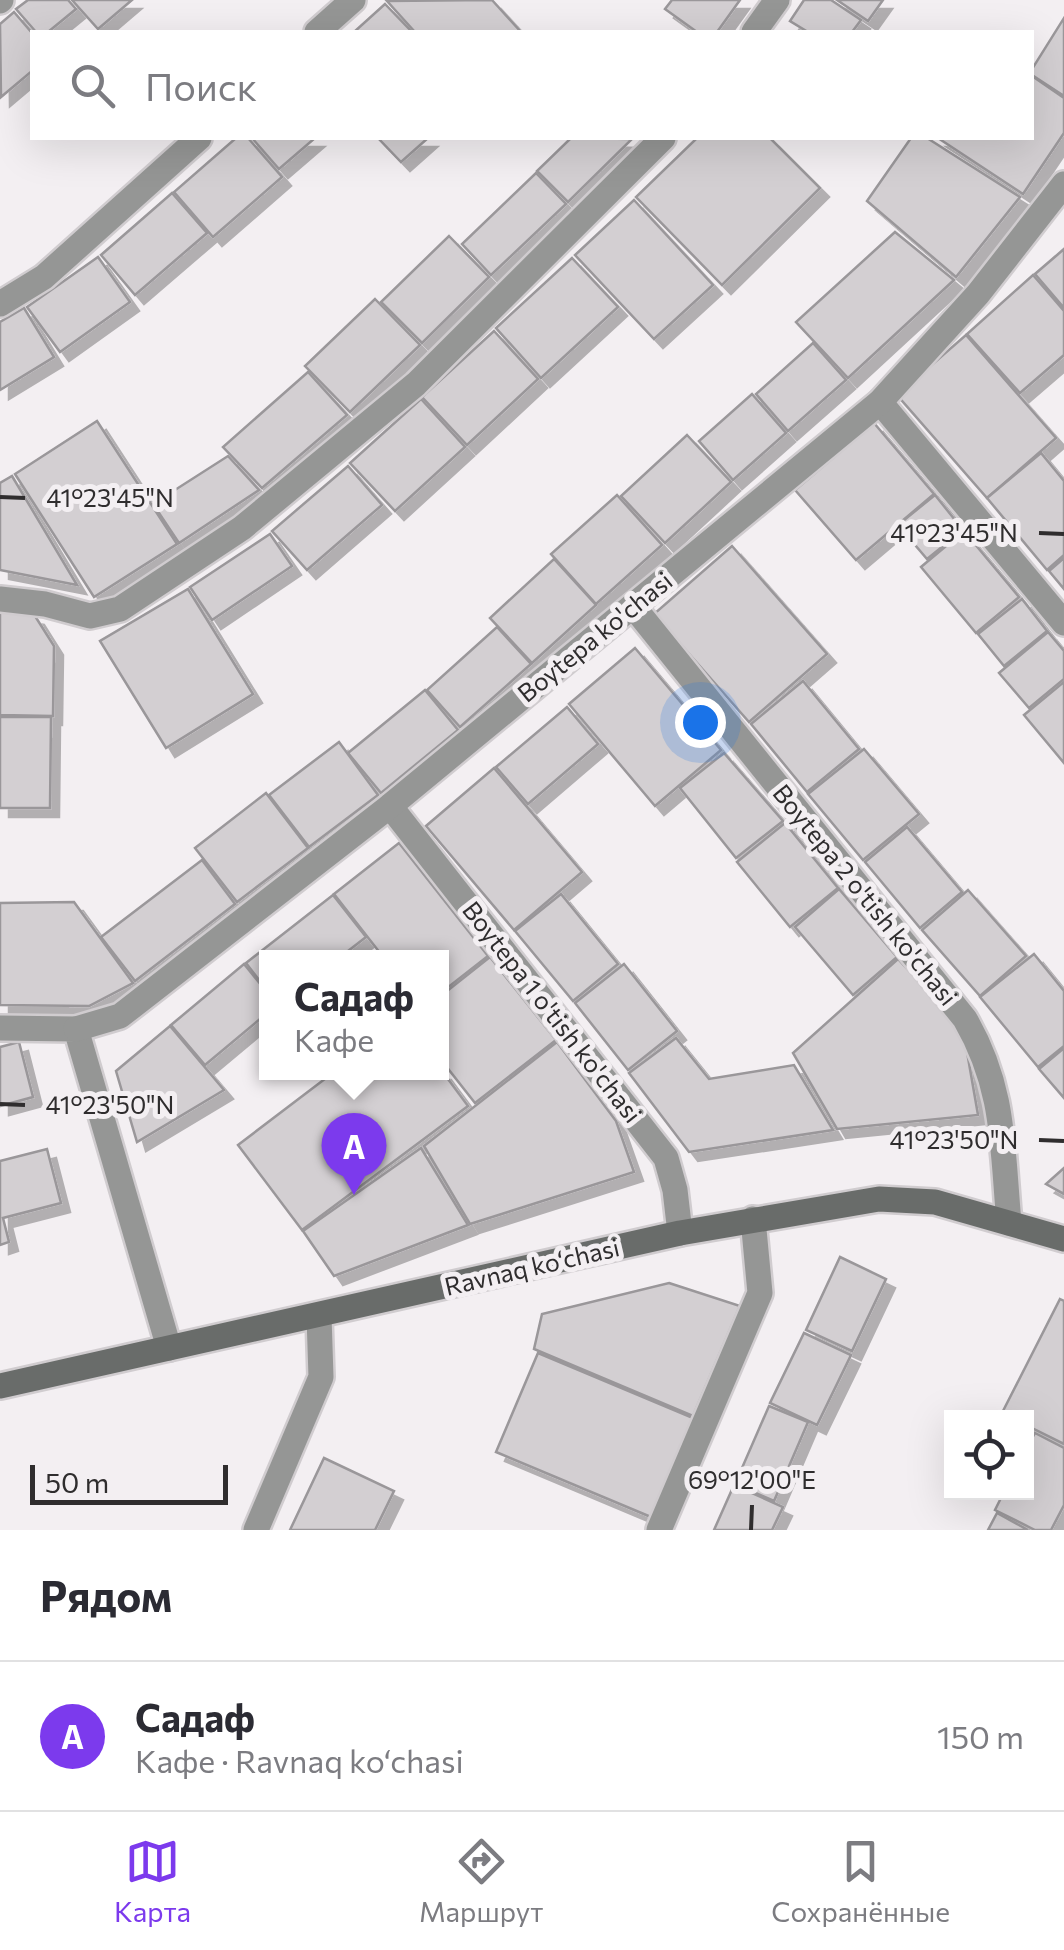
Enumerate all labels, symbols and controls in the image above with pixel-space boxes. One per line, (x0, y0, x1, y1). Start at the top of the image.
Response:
search box (30, 30, 1034, 140)
icon: search (65, 58, 120, 113)
text: Поиск (145, 62, 257, 109)
text: 41°23'45"N (46, 482, 174, 512)
text: 41°23'45"N (890, 517, 1018, 547)
street label: Boytepa ko'chasi (511, 565, 678, 708)
your location (675, 697, 726, 748)
street label: Boytepa 2 o'tish ko'chasi (767, 778, 964, 1011)
street label: Boytepa 1 o'tish ko'chasi (457, 895, 649, 1128)
popup (259, 950, 449, 1080)
text: Садаф (294, 972, 414, 1019)
text: Кафе (294, 1019, 374, 1059)
text: 41°23'50"N (46, 1089, 174, 1119)
pin: A (322, 1112, 386, 1195)
text: 41°23'50"N (890, 1124, 1018, 1154)
street label: Ravnaq ko‘chasi (441, 1231, 622, 1301)
map controls (944, 1410, 1034, 1500)
button: locate (944, 1410, 1034, 1500)
scale bar (30, 1460, 228, 1504)
text: 69°12'00"E (688, 1464, 816, 1494)
text: 50 m (45, 1465, 109, 1499)
text: Рядом (40, 1569, 172, 1621)
text: Садаф (135, 1693, 255, 1740)
text: A (61, 1716, 84, 1756)
text: 150 m (937, 1716, 1024, 1756)
text: Кафе · Ravnaq ko‘chasi (135, 1740, 464, 1780)
tab: Карта (114, 1834, 191, 1928)
tab: Маршрут (419, 1834, 543, 1928)
tab: Сохранённые (771, 1834, 950, 1928)

